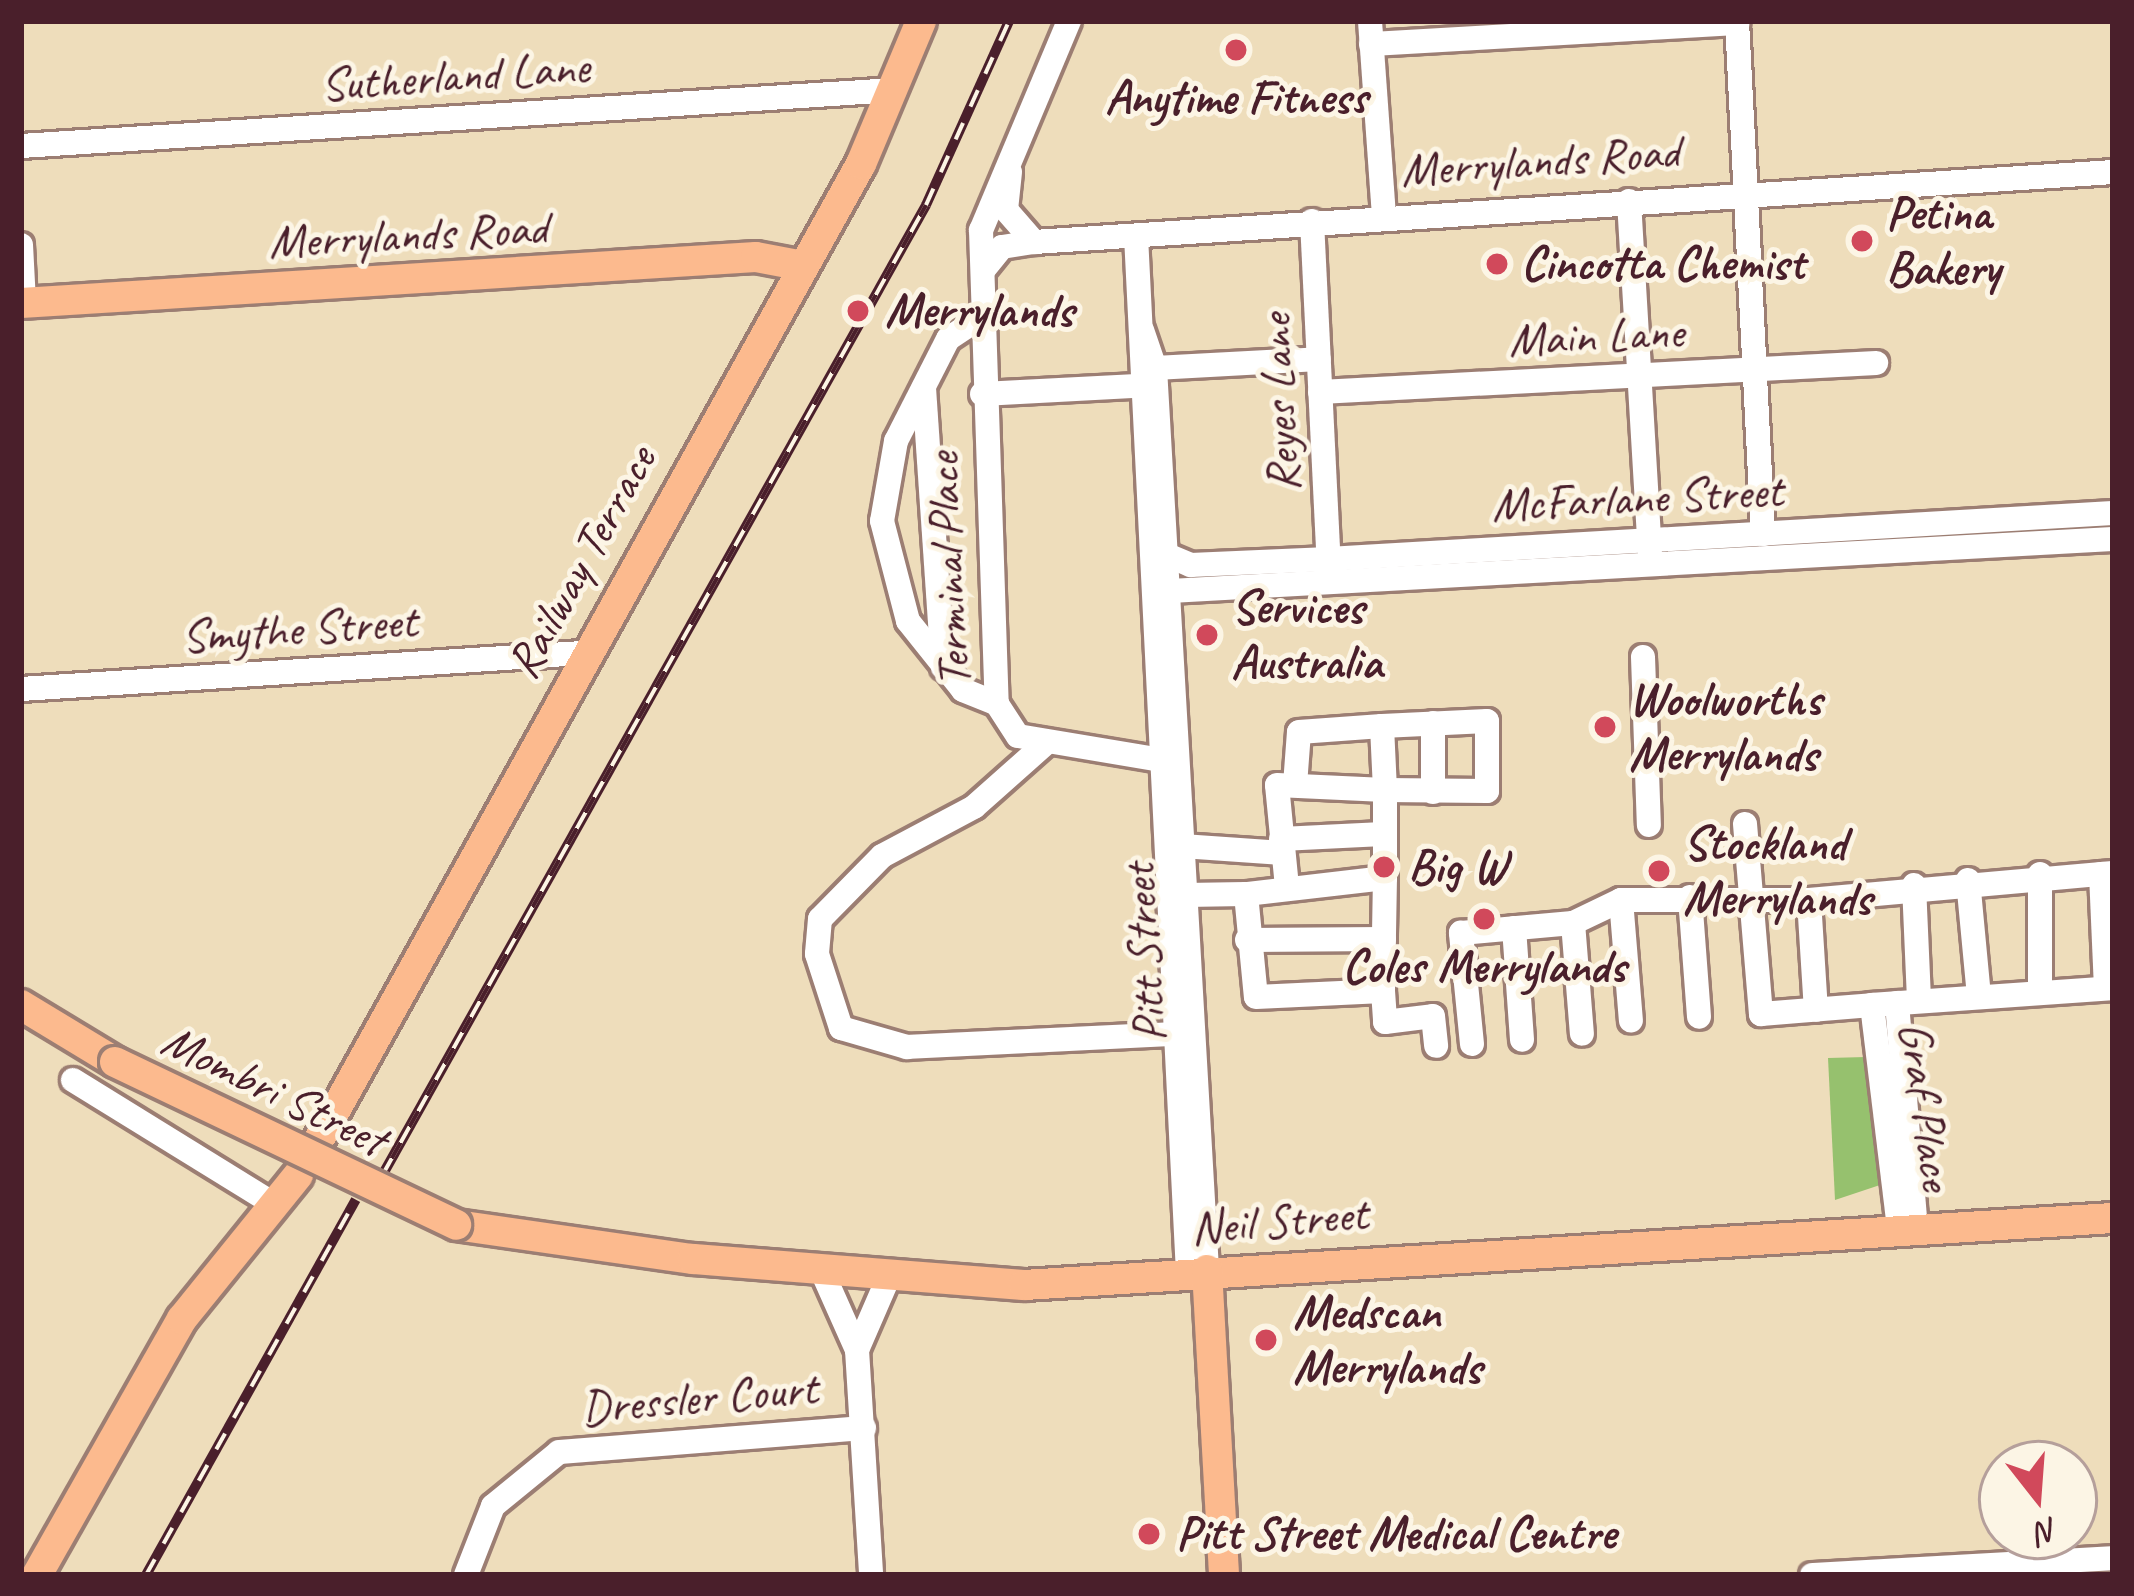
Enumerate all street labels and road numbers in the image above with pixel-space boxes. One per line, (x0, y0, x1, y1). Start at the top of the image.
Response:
street label: Sutherland Lane (319, 38, 591, 114)
street label: Merrylands Road (1400, 123, 1680, 199)
street label: Merrylands Road (268, 199, 548, 271)
street label: Main Lane (1506, 303, 1686, 369)
street label: Reyes Lane (1246, 312, 1312, 494)
street label: Railway Terrace (494, 436, 668, 688)
street label: Terminal Place (913, 452, 983, 688)
street label: McFarlane Street (1490, 462, 1784, 534)
street label: Smythe Street (179, 592, 419, 666)
street label: Pitt Street (1109, 861, 1179, 1045)
street label: Mombri Street (153, 1011, 395, 1169)
street label: Graf Place (1886, 1017, 1966, 1195)
street label: Neil Street (1188, 1185, 1370, 1257)
street label: Dressler Court (578, 1359, 820, 1437)

